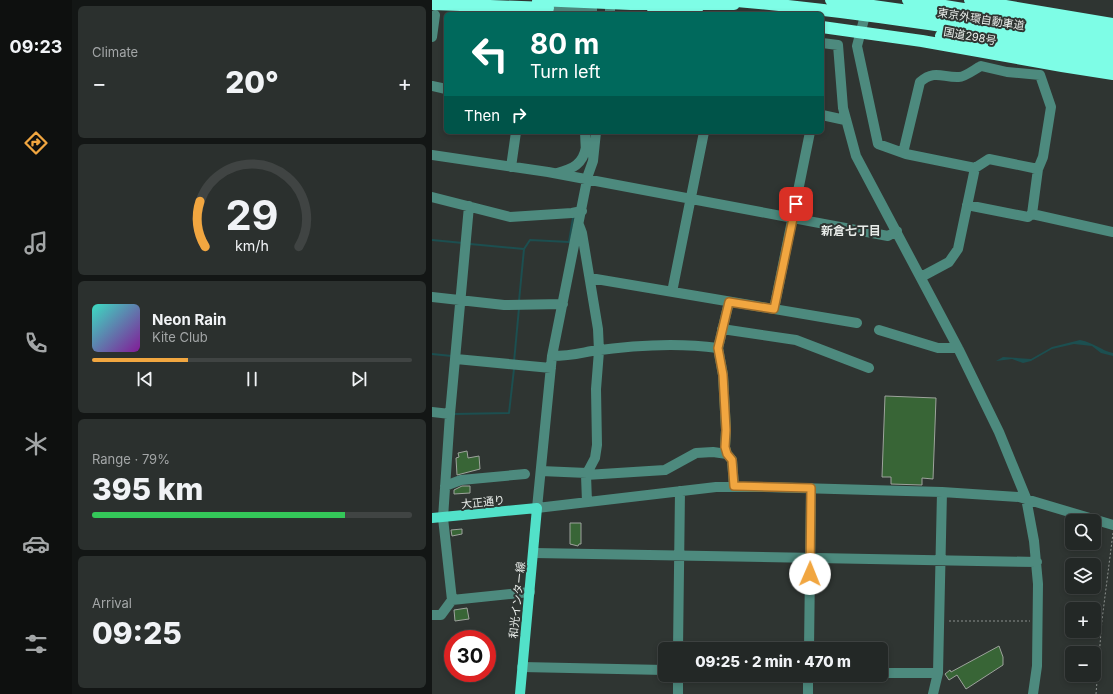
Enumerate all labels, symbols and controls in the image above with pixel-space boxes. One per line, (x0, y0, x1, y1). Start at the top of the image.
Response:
street label: 東京外環自動車道 (936, 5, 1026, 33)
street label: 国道298号 (943, 24, 997, 48)
text: 80 m (530, 27, 599, 61)
icon: left (464, 28, 516, 80)
text: 09:23 (10, 36, 62, 57)
text: Climate (92, 44, 138, 60)
text: Turn left (530, 61, 600, 82)
text: 20° (225, 64, 279, 100)
text: − (92, 70, 107, 96)
text: + (397, 70, 412, 96)
icon: right (508, 104, 530, 126)
text: Then (464, 106, 500, 125)
icon: directions (22, 129, 50, 157)
pin (779, 187, 813, 221)
text: 29 (225, 190, 279, 240)
icon: arrive (785, 193, 807, 215)
district label: 新倉七丁目 (821, 223, 881, 238)
icon: music (22, 229, 50, 257)
text: km/h (235, 237, 269, 254)
text: Neon Rain (152, 310, 226, 329)
icon: phone (22, 329, 50, 357)
text: Kite Club (152, 329, 208, 345)
icon: previous (134, 368, 156, 390)
icon: pause (241, 368, 263, 390)
icon: next (348, 368, 370, 390)
icon: climate (22, 430, 50, 458)
text: Range · 79% (92, 451, 170, 467)
text: 395 km (92, 471, 203, 507)
street label: 大正通り (460, 493, 506, 511)
map controls (1065, 514, 1101, 682)
button: search (1065, 514, 1101, 550)
icon: car (22, 530, 50, 558)
position arrow (789, 553, 831, 595)
button: layers (1065, 558, 1101, 594)
street label: 和光インター線 (506, 561, 528, 639)
text: Arrival (92, 595, 132, 611)
button: + (1065, 602, 1101, 638)
text: 09:25 (92, 615, 182, 651)
icon: filters (22, 630, 50, 658)
speed limit sign: 30 (444, 630, 496, 682)
button: − (1065, 646, 1101, 682)
text: 09:25 · 2 min · 470 m (695, 652, 851, 671)

